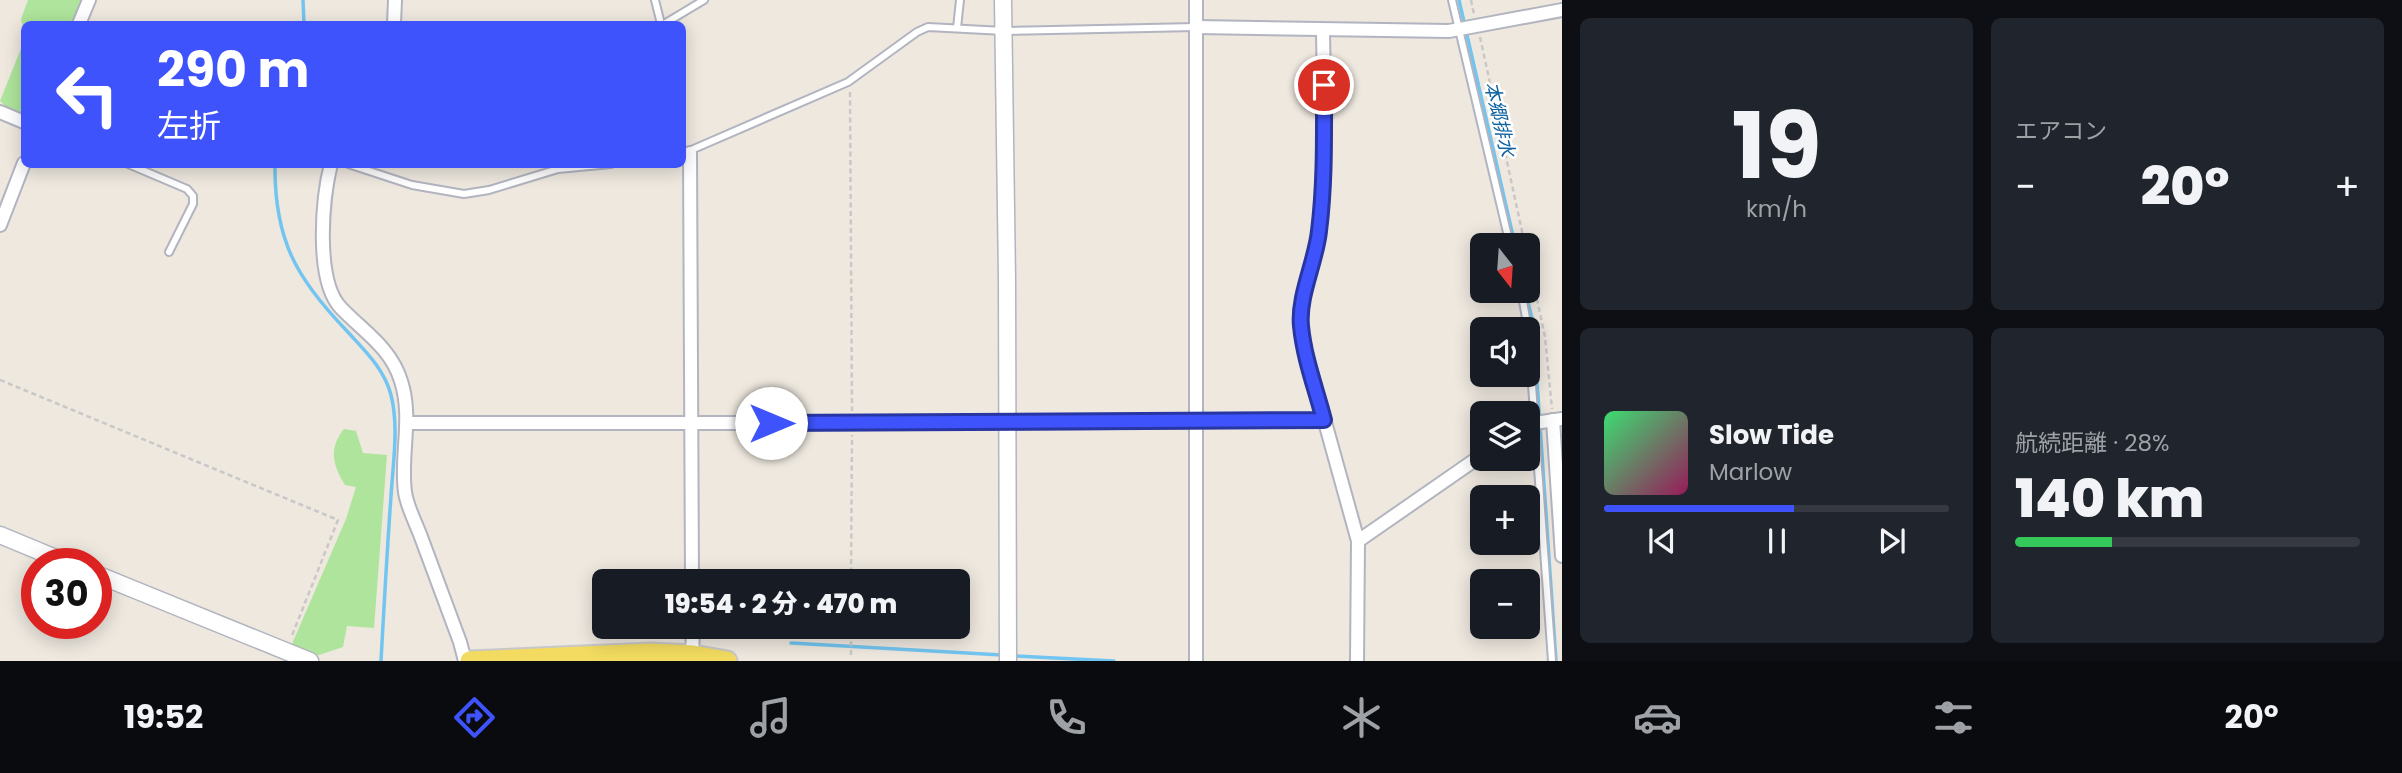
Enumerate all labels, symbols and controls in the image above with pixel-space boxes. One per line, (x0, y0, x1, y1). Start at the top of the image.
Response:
text: 290 m (157, 36, 309, 104)
icon: left (42, 49, 133, 140)
pin (1294, 55, 1354, 115)
icon: arrive (1305, 66, 1343, 104)
water label: 本郷排水 (1478, 79, 1522, 161)
text: 19 (1731, 82, 1822, 210)
text: 左折 (157, 103, 221, 148)
text: エアコン (2015, 115, 2107, 147)
text: 20° (2141, 150, 2229, 223)
text: − (2015, 160, 2036, 213)
text: + (2334, 160, 2360, 213)
text: km/h (1746, 193, 1807, 225)
north arrow (1470, 233, 1540, 303)
map controls (1470, 233, 1540, 639)
button: sound (1470, 317, 1540, 387)
position arrow (734, 386, 808, 460)
button: layers (1470, 401, 1540, 471)
text: Slow Tide (1709, 417, 1834, 453)
text: 航続距離 · 28% (2015, 427, 2169, 459)
text: Marlow (1709, 456, 1792, 488)
text: 140 km (2015, 462, 2204, 535)
button: + (1470, 485, 1540, 555)
icon: previous (1643, 522, 1681, 560)
icon: pause (1758, 522, 1796, 560)
icon: next (1873, 522, 1911, 560)
speed limit sign: 30 (21, 548, 112, 639)
button: − (1470, 569, 1540, 639)
text: 19:54 · 2 分 · 470 m (665, 586, 897, 622)
icon: directions (450, 693, 499, 742)
icon: music (746, 693, 795, 742)
icon: phone (1042, 693, 1091, 742)
icon: climate (1337, 693, 1386, 742)
icon: car (1633, 693, 1682, 742)
icon: filters (1929, 693, 1978, 742)
text: 19:52 (123, 694, 203, 739)
text: 20° (2225, 694, 2279, 739)

